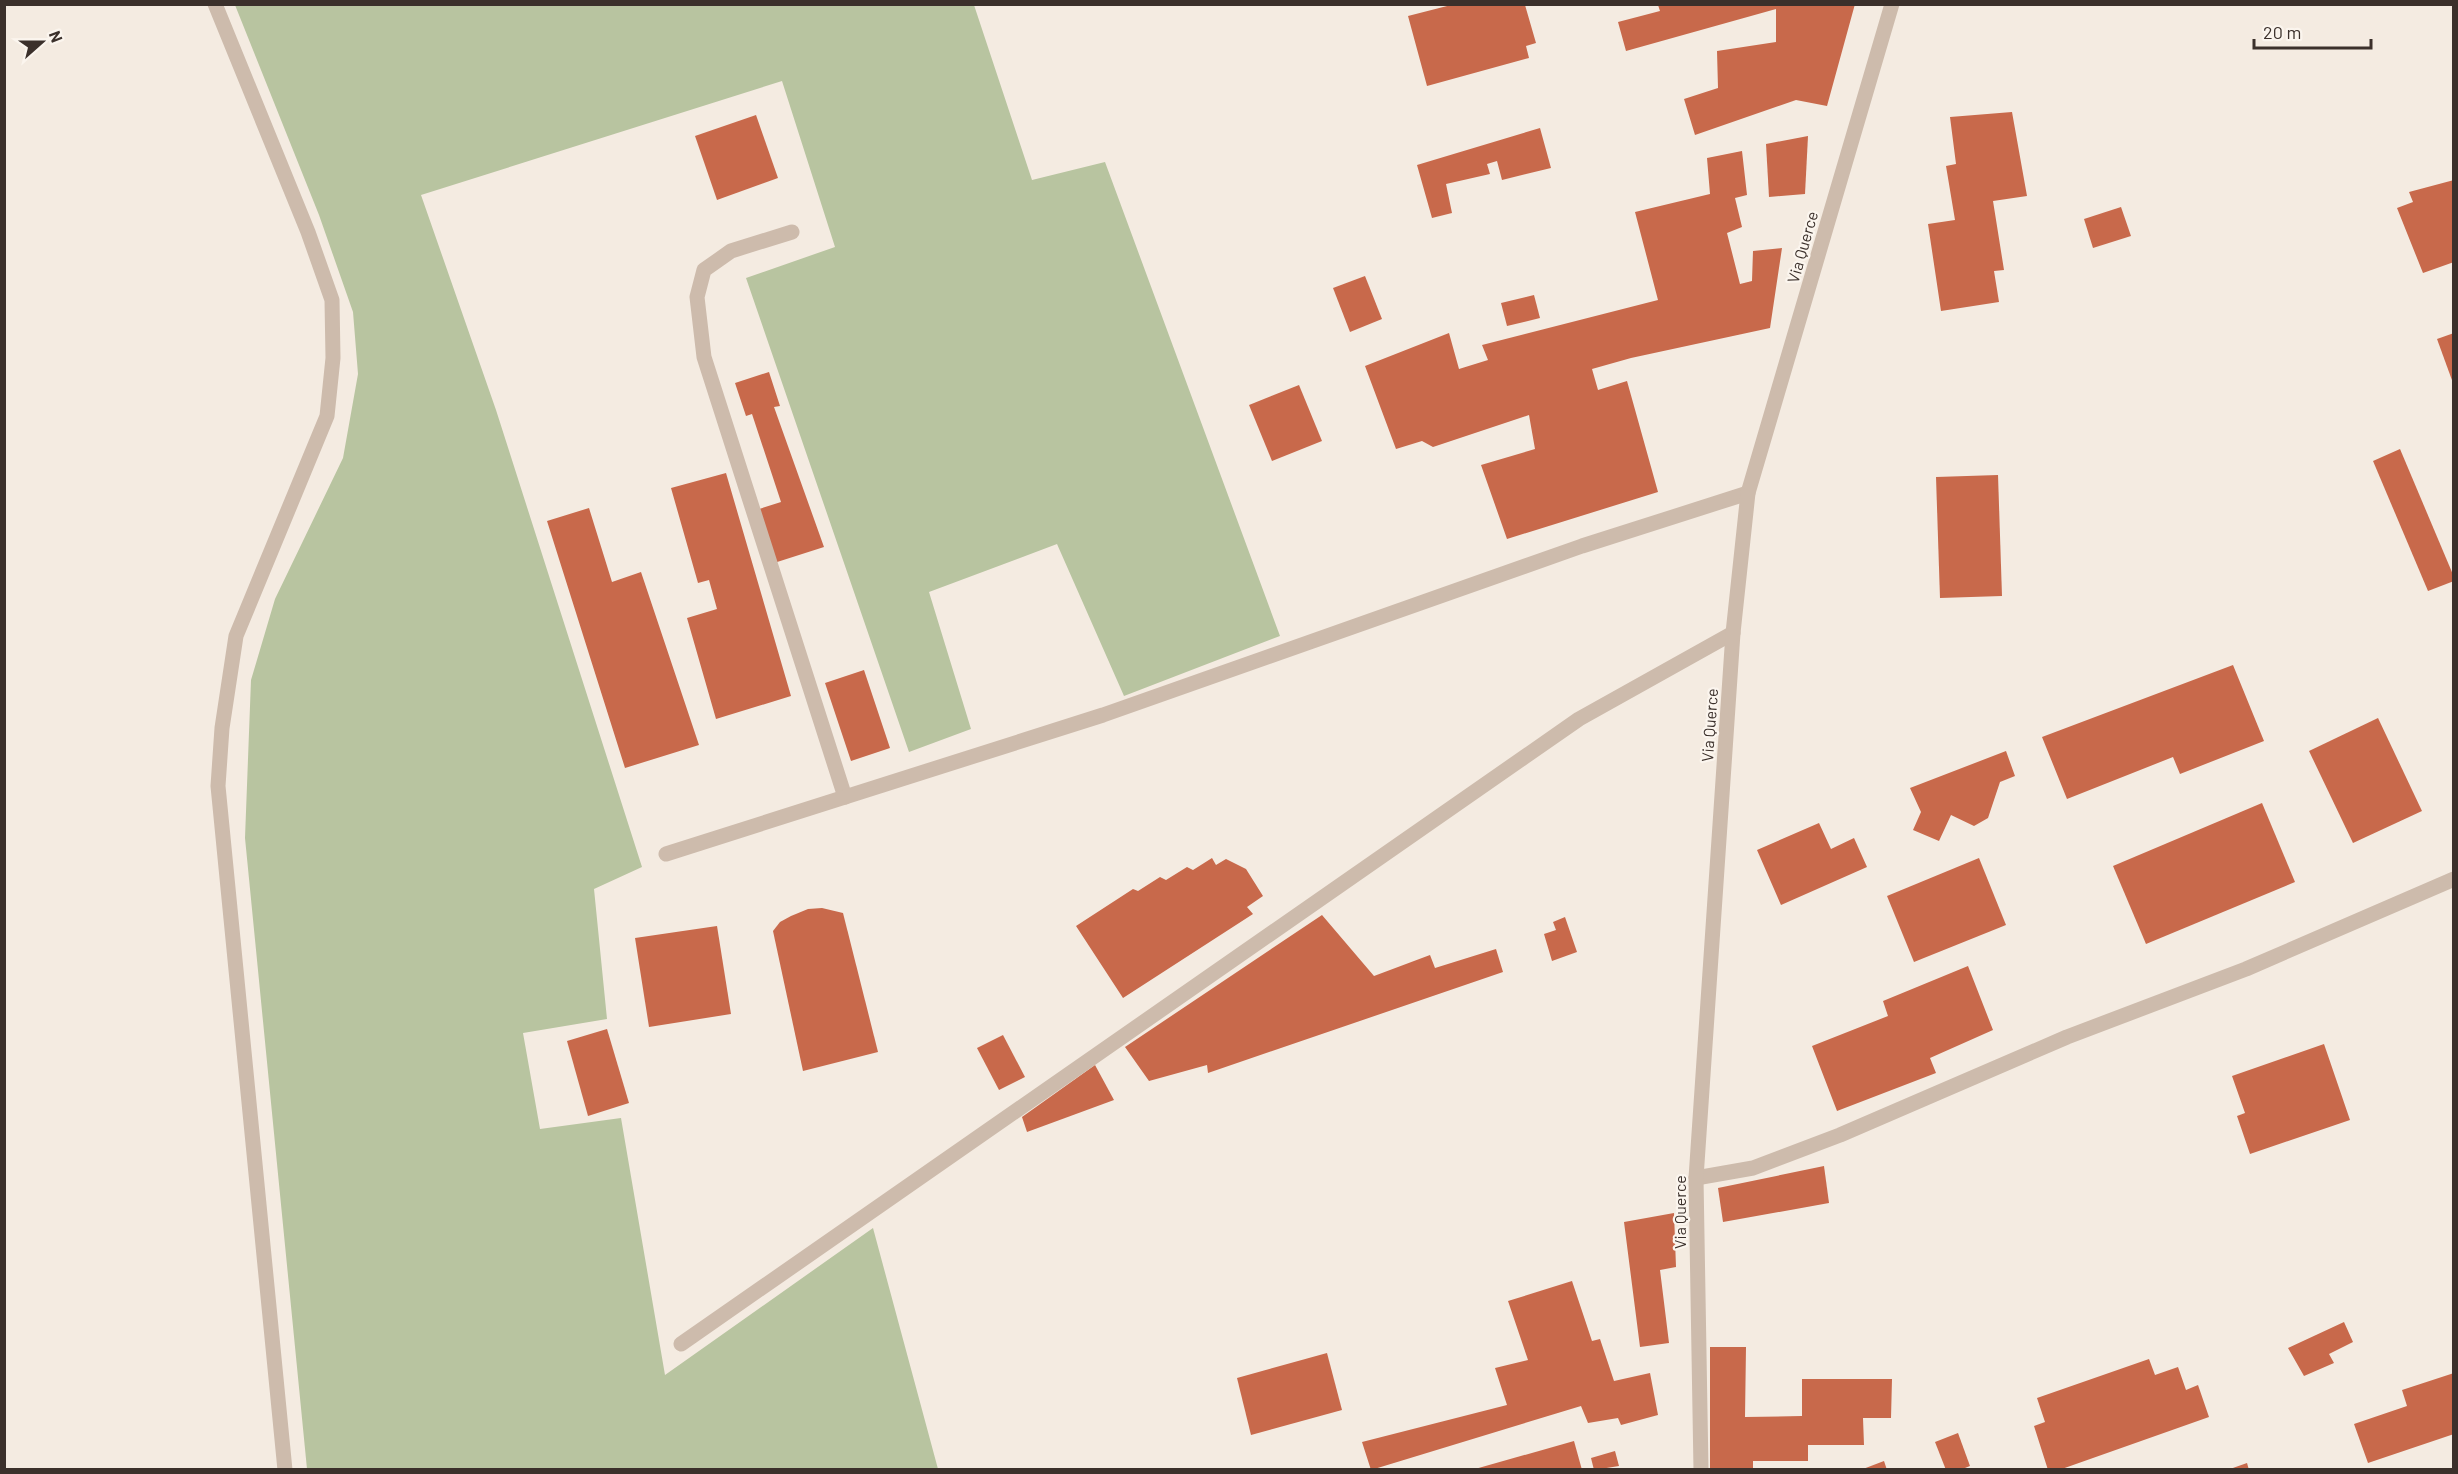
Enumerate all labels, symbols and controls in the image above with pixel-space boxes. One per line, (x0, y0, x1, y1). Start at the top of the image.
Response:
north arrow (12, 12, 72, 72)
scale bar (2254, 12, 2371, 50)
text: 20 m (2263, 21, 2301, 43)
text: N (46, 28, 67, 45)
street label: Via Querce (1783, 209, 1821, 285)
street label: Via Querce (1697, 688, 1721, 762)
street label: Via Querce (1670, 1175, 1689, 1249)

